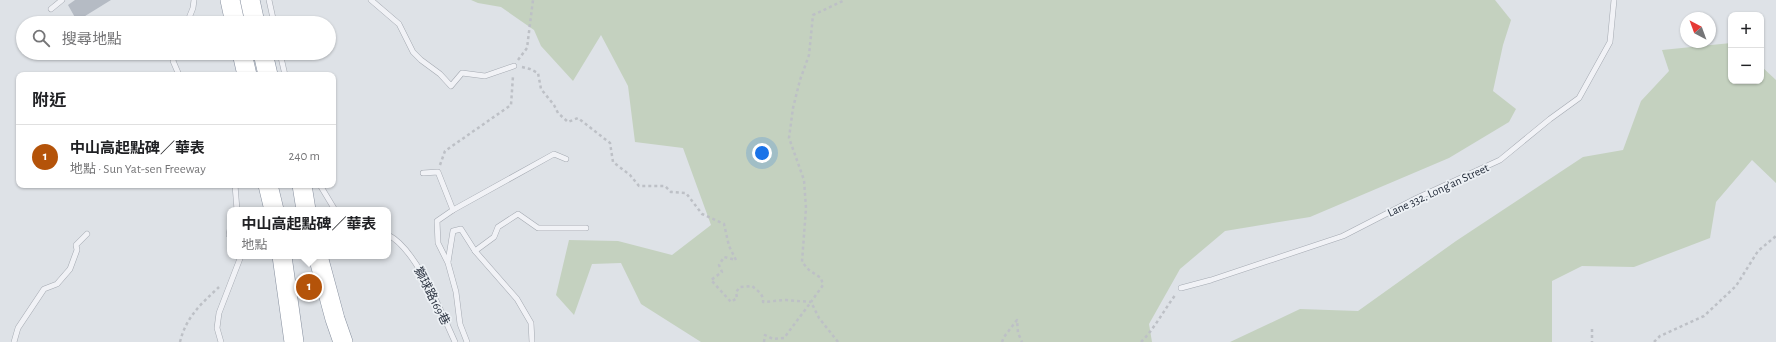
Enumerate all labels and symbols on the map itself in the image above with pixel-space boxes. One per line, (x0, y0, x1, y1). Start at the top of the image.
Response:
north arrow (1680, 12, 1716, 48)
your location (752, 143, 772, 163)
street label: Lane 332, Long'an Street (1385, 161, 1491, 219)
street label: 獅球路169巷 (412, 265, 453, 327)
pin: 1 (296, 272, 322, 302)

